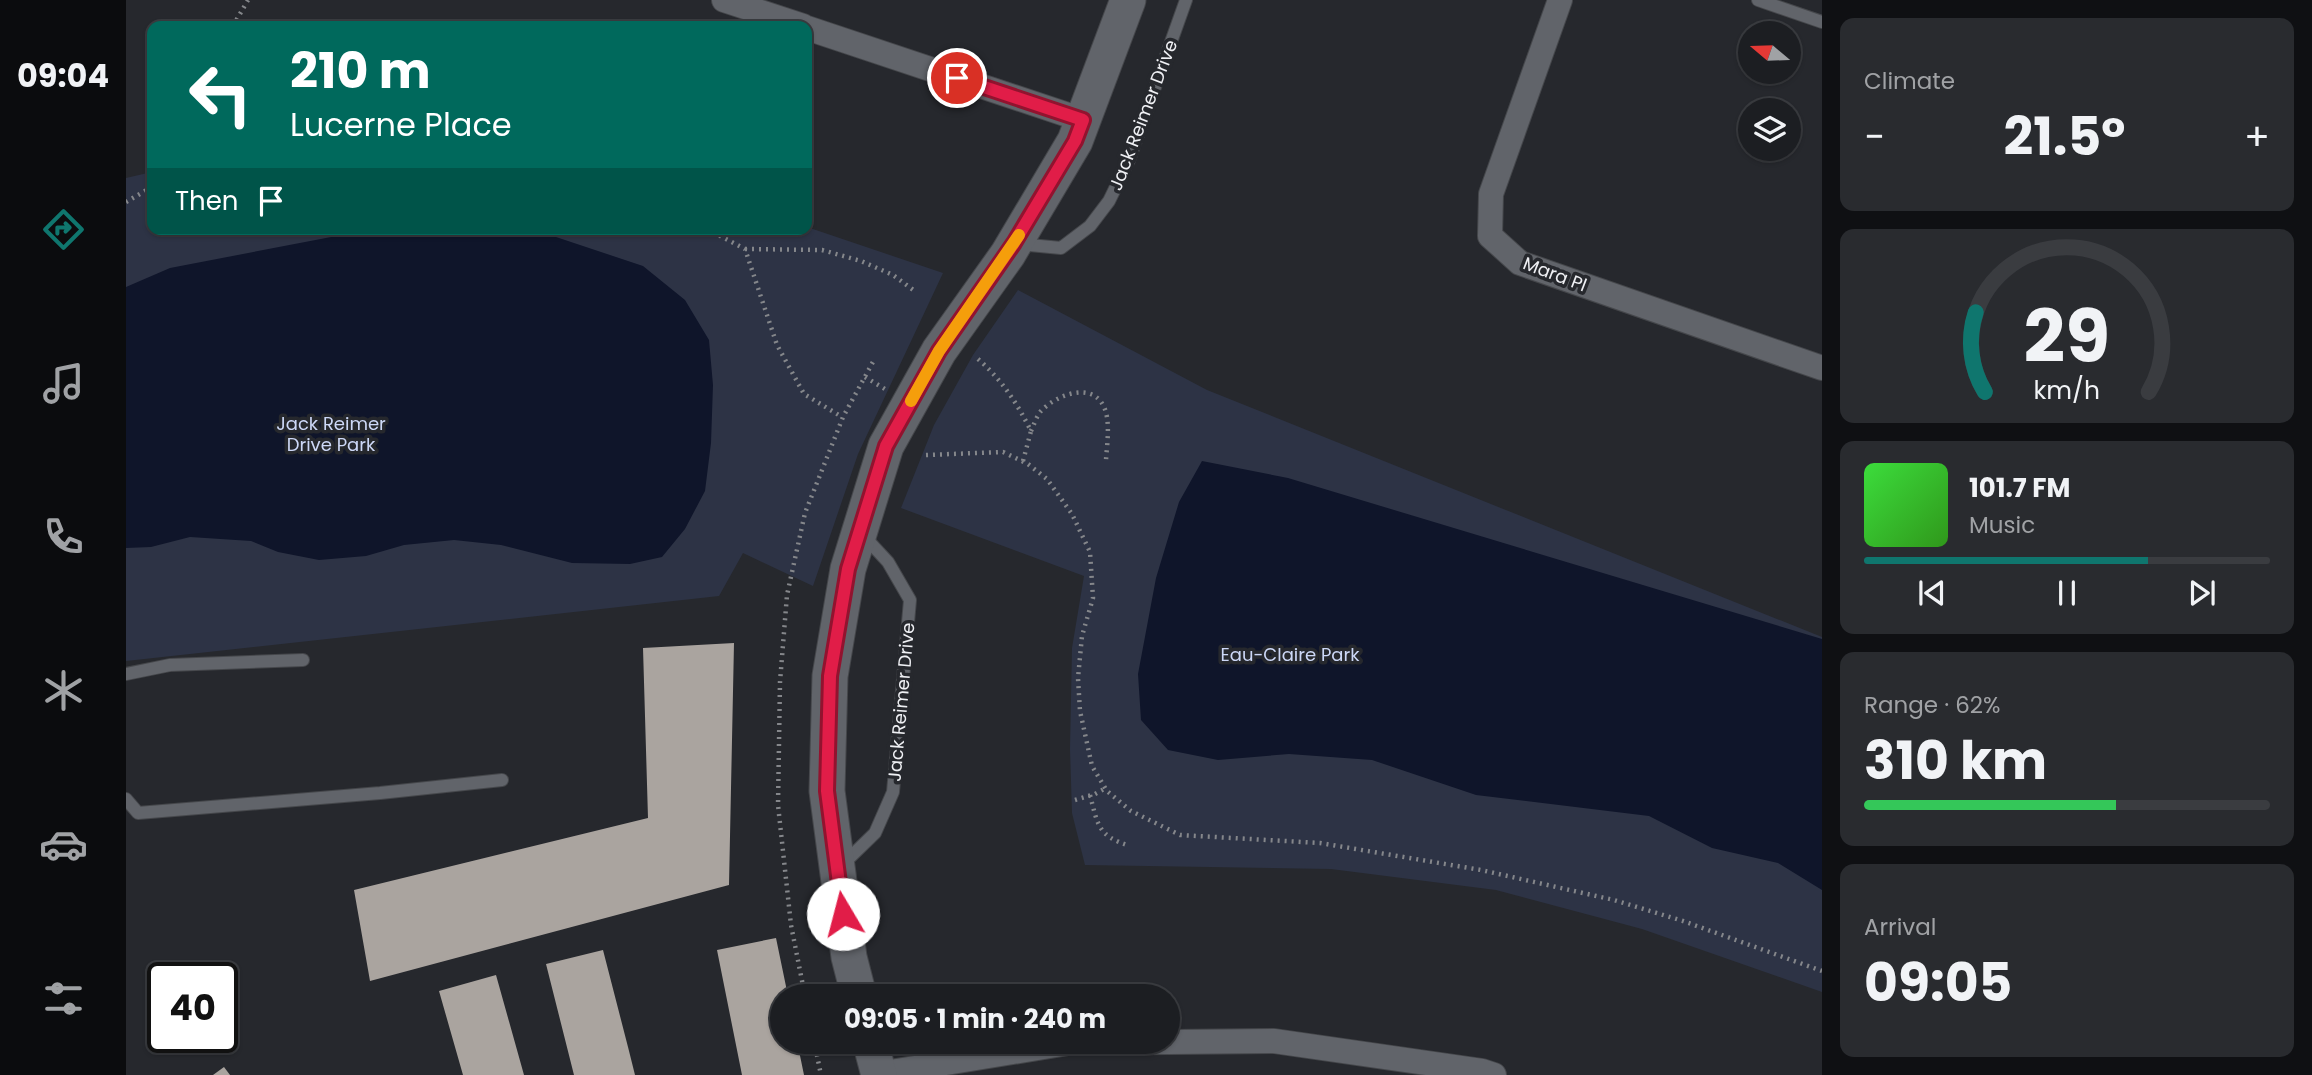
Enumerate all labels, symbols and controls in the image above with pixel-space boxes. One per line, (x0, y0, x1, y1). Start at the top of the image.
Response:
north arrow (1738, 21, 1801, 84)
map controls (1738, 21, 1801, 161)
street label: Jack Reimer Drive (1103, 36, 1183, 194)
text: 210 m (290, 37, 431, 105)
pin (927, 48, 987, 108)
icon: left (175, 49, 266, 140)
text: 09:04 (17, 53, 109, 98)
icon: arrive (938, 59, 976, 97)
text: Climate (1864, 65, 1955, 97)
button: layers (1738, 98, 1801, 161)
text: 21.5° (2004, 100, 2125, 173)
text: Lucerne Place (290, 102, 512, 147)
text: − (1864, 110, 1885, 163)
text: + (2244, 110, 2270, 163)
icon: arrive (252, 182, 290, 220)
text: Then (175, 183, 238, 219)
icon: directions (39, 205, 88, 254)
street label: Mara Pl (1520, 250, 1590, 298)
text: 29 (2024, 287, 2110, 388)
icon: music (39, 359, 88, 408)
text: km/h (2034, 373, 2100, 408)
park label: Jack Reimer Drive Park (276, 411, 386, 457)
text: 101.7 FM (1969, 470, 2070, 506)
text: Music (1969, 509, 2035, 541)
icon: phone (39, 512, 88, 561)
icon: previous (1913, 574, 1951, 612)
icon: pause (2048, 574, 2086, 612)
icon: next (2183, 574, 2221, 612)
street label: Jack Reimer Drive (882, 621, 920, 783)
park label: Eau-Claire Park (1220, 642, 1360, 667)
icon: climate (39, 666, 88, 715)
text: Range · 62% (1864, 689, 2001, 721)
text: 310 km (1864, 724, 2047, 797)
icon: car (39, 820, 88, 869)
position arrow (806, 877, 880, 951)
text: Arrival (1864, 911, 1936, 943)
text: 09:05 (1864, 946, 2012, 1019)
speed limit sign: 40 (147, 962, 238, 1053)
icon: filters (39, 974, 88, 1023)
text: 09:05 · 1 min · 240 m (844, 1001, 1106, 1037)

